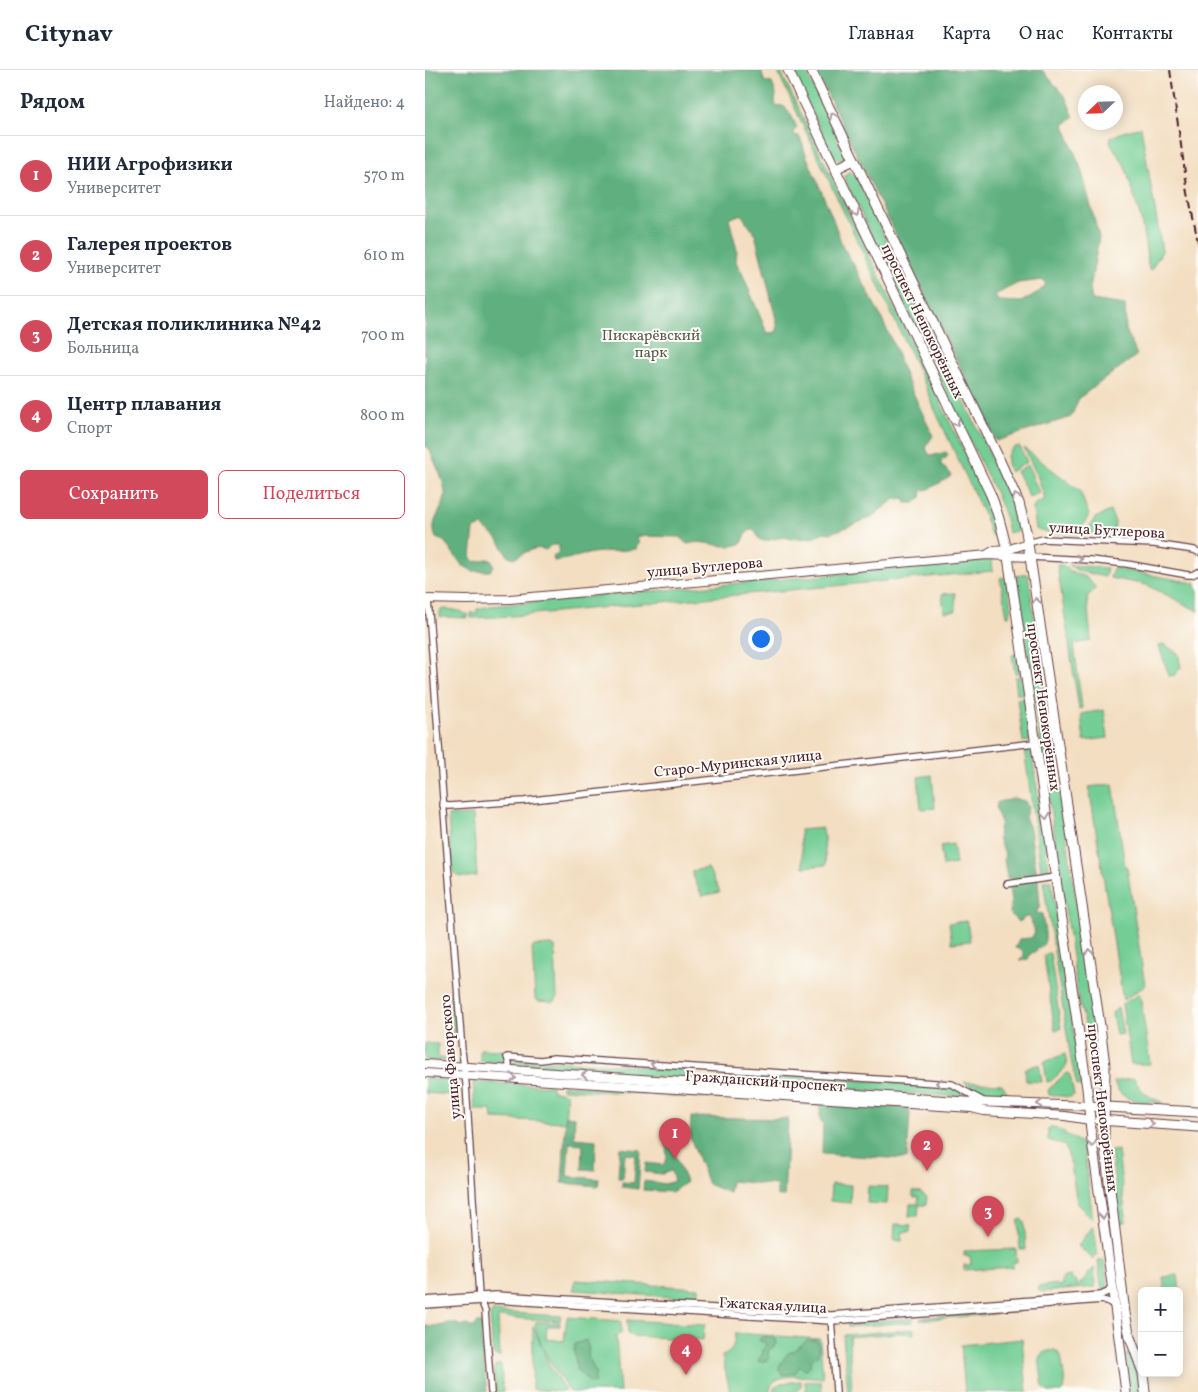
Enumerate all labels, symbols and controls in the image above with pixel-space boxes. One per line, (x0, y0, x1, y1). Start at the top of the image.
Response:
text: Citynav (25, 18, 113, 52)
text: Главная (848, 22, 914, 47)
text: Карта (942, 22, 991, 47)
text: О нас (1019, 22, 1064, 47)
text: Контакты (1092, 22, 1173, 47)
north arrow (1078, 85, 1123, 130)
text: Рядом (20, 88, 85, 117)
text: Найдено: 4 (324, 92, 405, 114)
one-way arrow (829, 112, 839, 121)
text: НИИ Агрофизики (67, 152, 233, 178)
text: 1 (33, 165, 39, 187)
text: 570 m (363, 165, 405, 187)
text: Университет (67, 178, 161, 200)
one-way arrow (849, 208, 860, 217)
text: Галерея проектов (67, 232, 232, 258)
street label: проспект Непокорённых (875, 241, 968, 403)
text: 2 (32, 245, 40, 267)
text: 610 m (364, 245, 405, 267)
text: Университет (67, 258, 161, 280)
text: Детская поликлиника №42 (67, 312, 321, 338)
text: 3 (32, 325, 40, 347)
text: 700 m (361, 325, 405, 347)
park label: Пискарёвский парк (602, 326, 700, 364)
text: Больница (67, 338, 139, 360)
text: Центр плавания (67, 392, 221, 418)
text: 4 (31, 405, 41, 427)
text: 800 m (360, 405, 405, 427)
text: Спорт (67, 418, 112, 440)
one-way arrow (950, 418, 960, 427)
button: Сохранить (20, 470, 208, 519)
button: Поделиться (218, 470, 405, 519)
one-way arrow (1012, 493, 1022, 502)
street label: улица Бутлерова (1048, 518, 1166, 545)
street label: улица Бутлерова (646, 553, 764, 584)
one-way arrow (1075, 554, 1083, 565)
one-way arrow (1032, 597, 1042, 605)
street label: проспект Непокорённых (1020, 622, 1065, 793)
your location (748, 626, 774, 652)
street label: Старо-Муринская улица (653, 745, 823, 784)
one-way arrow (1040, 813, 1051, 821)
one-way arrow (1084, 948, 1095, 956)
street label: улица Фаворского (436, 994, 467, 1120)
street label: проспект Непокорённых (1081, 1023, 1122, 1194)
one-way arrow (650, 1059, 658, 1070)
street label: Гражданский проспект (684, 1066, 846, 1099)
one-way arrow (581, 1069, 589, 1080)
one-way arrow (509, 1072, 517, 1083)
one-way arrow (935, 1077, 943, 1088)
one-way arrow (1036, 1098, 1044, 1109)
pin: 1 (659, 1118, 691, 1159)
one-way arrow (1147, 1118, 1155, 1129)
pin: 2 (911, 1130, 943, 1171)
one-way arrow (1087, 1140, 1097, 1148)
pin: 3 (972, 1196, 1004, 1237)
one-way arrow (1097, 1213, 1108, 1221)
map controls (1138, 1287, 1183, 1377)
button: + (1138, 1287, 1183, 1332)
street label: Гжатская улица (718, 1293, 827, 1320)
button: − (1138, 1332, 1183, 1377)
pin: 4 (670, 1334, 702, 1375)

